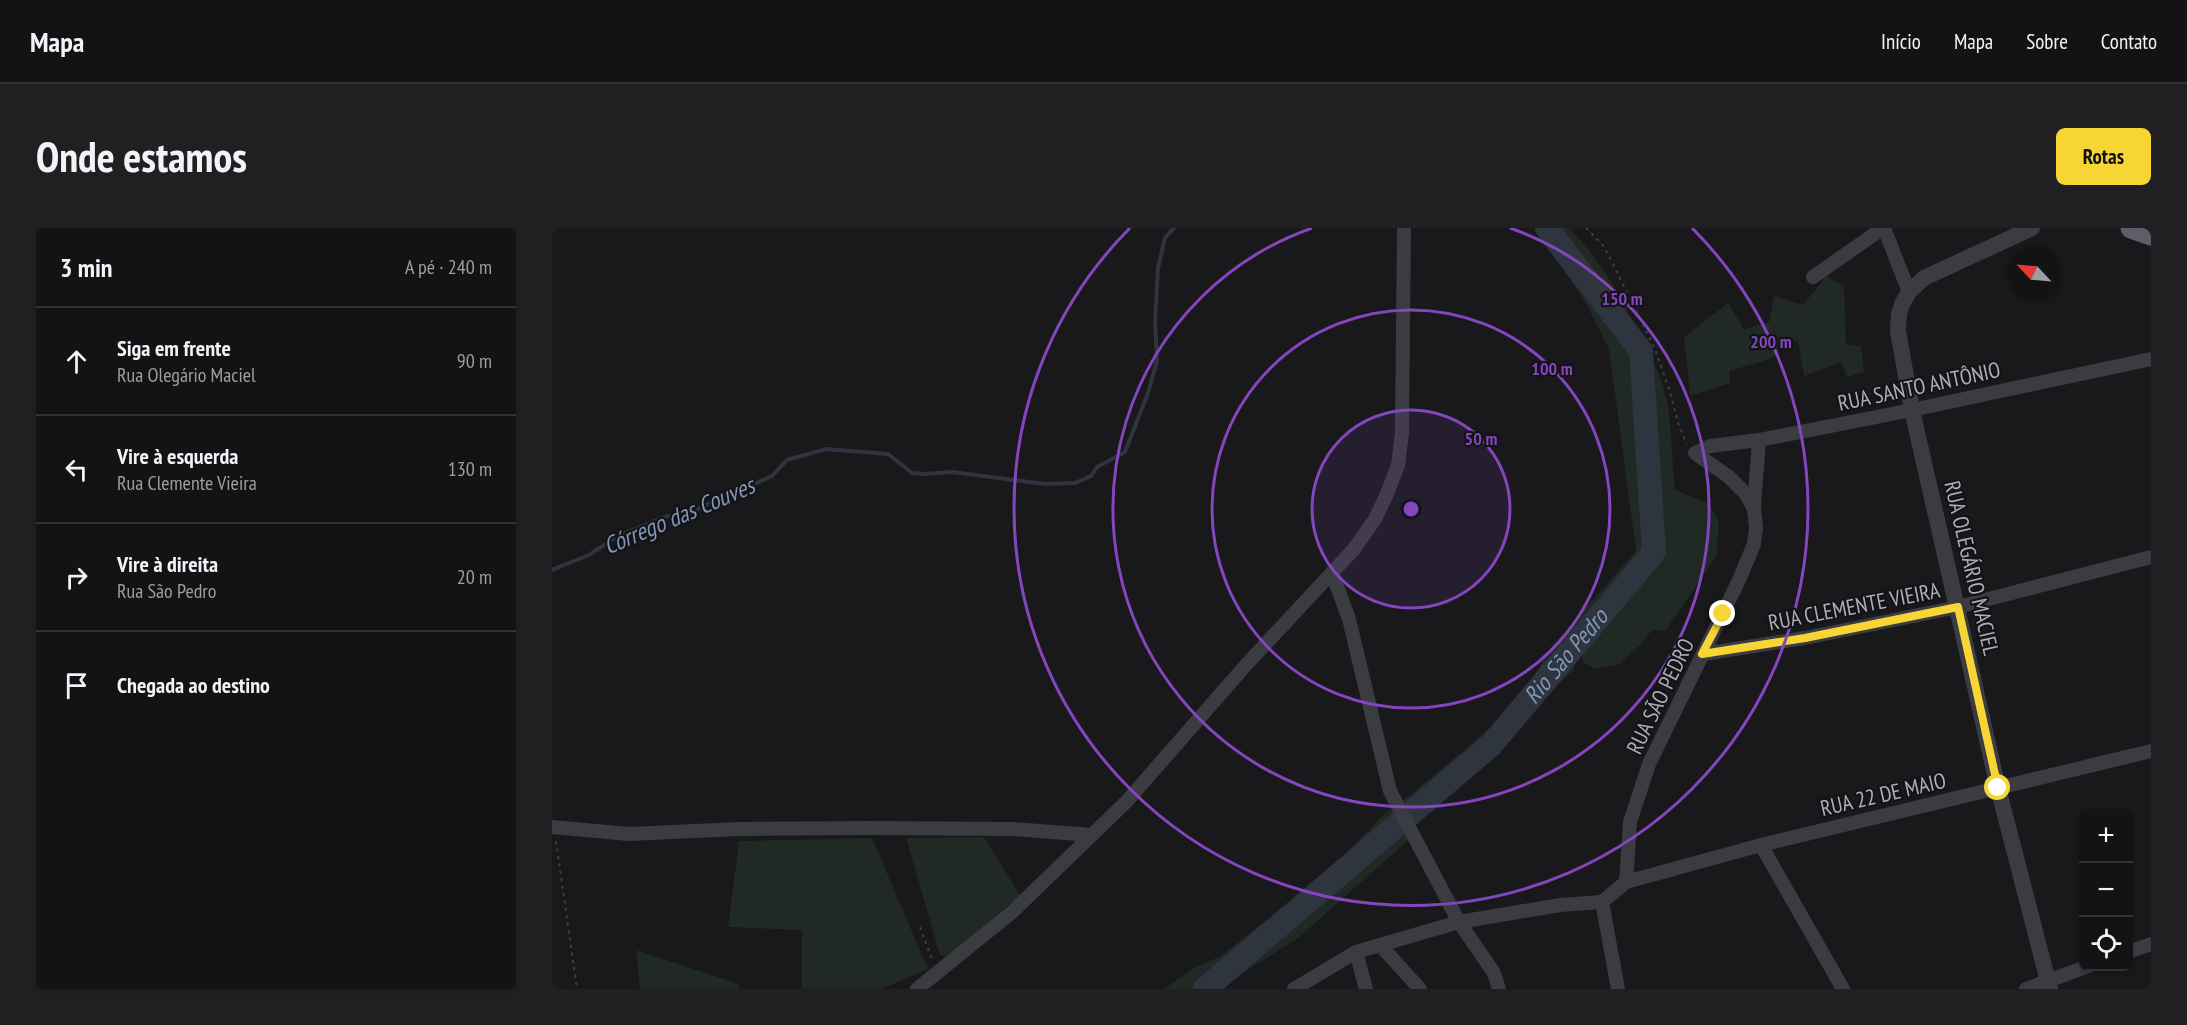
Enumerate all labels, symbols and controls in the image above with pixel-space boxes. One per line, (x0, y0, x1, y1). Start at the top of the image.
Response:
text: Mapa (30, 23, 84, 60)
text: Início (1881, 28, 1921, 55)
text: Mapa (1954, 28, 1993, 55)
text: Sobre (2026, 28, 2068, 55)
text: Contato (2101, 28, 2157, 55)
button: Rotas (2056, 128, 2151, 185)
text: Onde estamos (36, 129, 247, 184)
north arrow (2007, 246, 2061, 300)
text: 3 min (60, 251, 113, 284)
text: A pé · 240 m (405, 254, 492, 280)
text: 150 m (1601, 287, 1643, 310)
text: 200 m (1750, 330, 1792, 353)
text: Siga em frente (117, 334, 231, 362)
icon: ahead (60, 345, 93, 378)
text: 90 m (457, 348, 492, 374)
street label: RUA SANTO ANTÔNIO (1835, 355, 2003, 417)
text: 100 m (1531, 357, 1573, 380)
text: Rua Olegário Maciel (117, 362, 256, 388)
text: 50 m (1465, 427, 1497, 450)
text: Vire à esquerda (117, 442, 238, 470)
icon: left (60, 453, 93, 486)
text: 130 m (448, 456, 492, 482)
water label: Córrego das Couves (599, 469, 762, 561)
text: Rua Clemente Vieira (117, 470, 257, 496)
street label: RUA OLEGÁRIO MACIEL (1938, 478, 2006, 658)
centre of rings (1401, 499, 1421, 519)
text: Vire à direita (117, 550, 218, 578)
icon: right (60, 561, 93, 594)
text: 20 m (457, 564, 492, 590)
street label: RUA CLEMENTE VIEIRA (1766, 576, 1943, 636)
text: Rua São Pedro (117, 578, 216, 604)
route end (1709, 600, 1735, 626)
water label: Rio São Pedro (1517, 601, 1615, 710)
street label: RUA SÃO PEDRO (1620, 634, 1700, 758)
icon: arrive (60, 669, 93, 702)
text: Chegada ao destino (117, 671, 270, 699)
street label: RUA 22 DE MAIO (1817, 766, 1949, 822)
route start (1984, 774, 2010, 800)
map controls (2079, 809, 2133, 971)
button: + (2079, 809, 2133, 863)
button: − (2079, 863, 2133, 917)
button: locate (2079, 917, 2133, 971)

